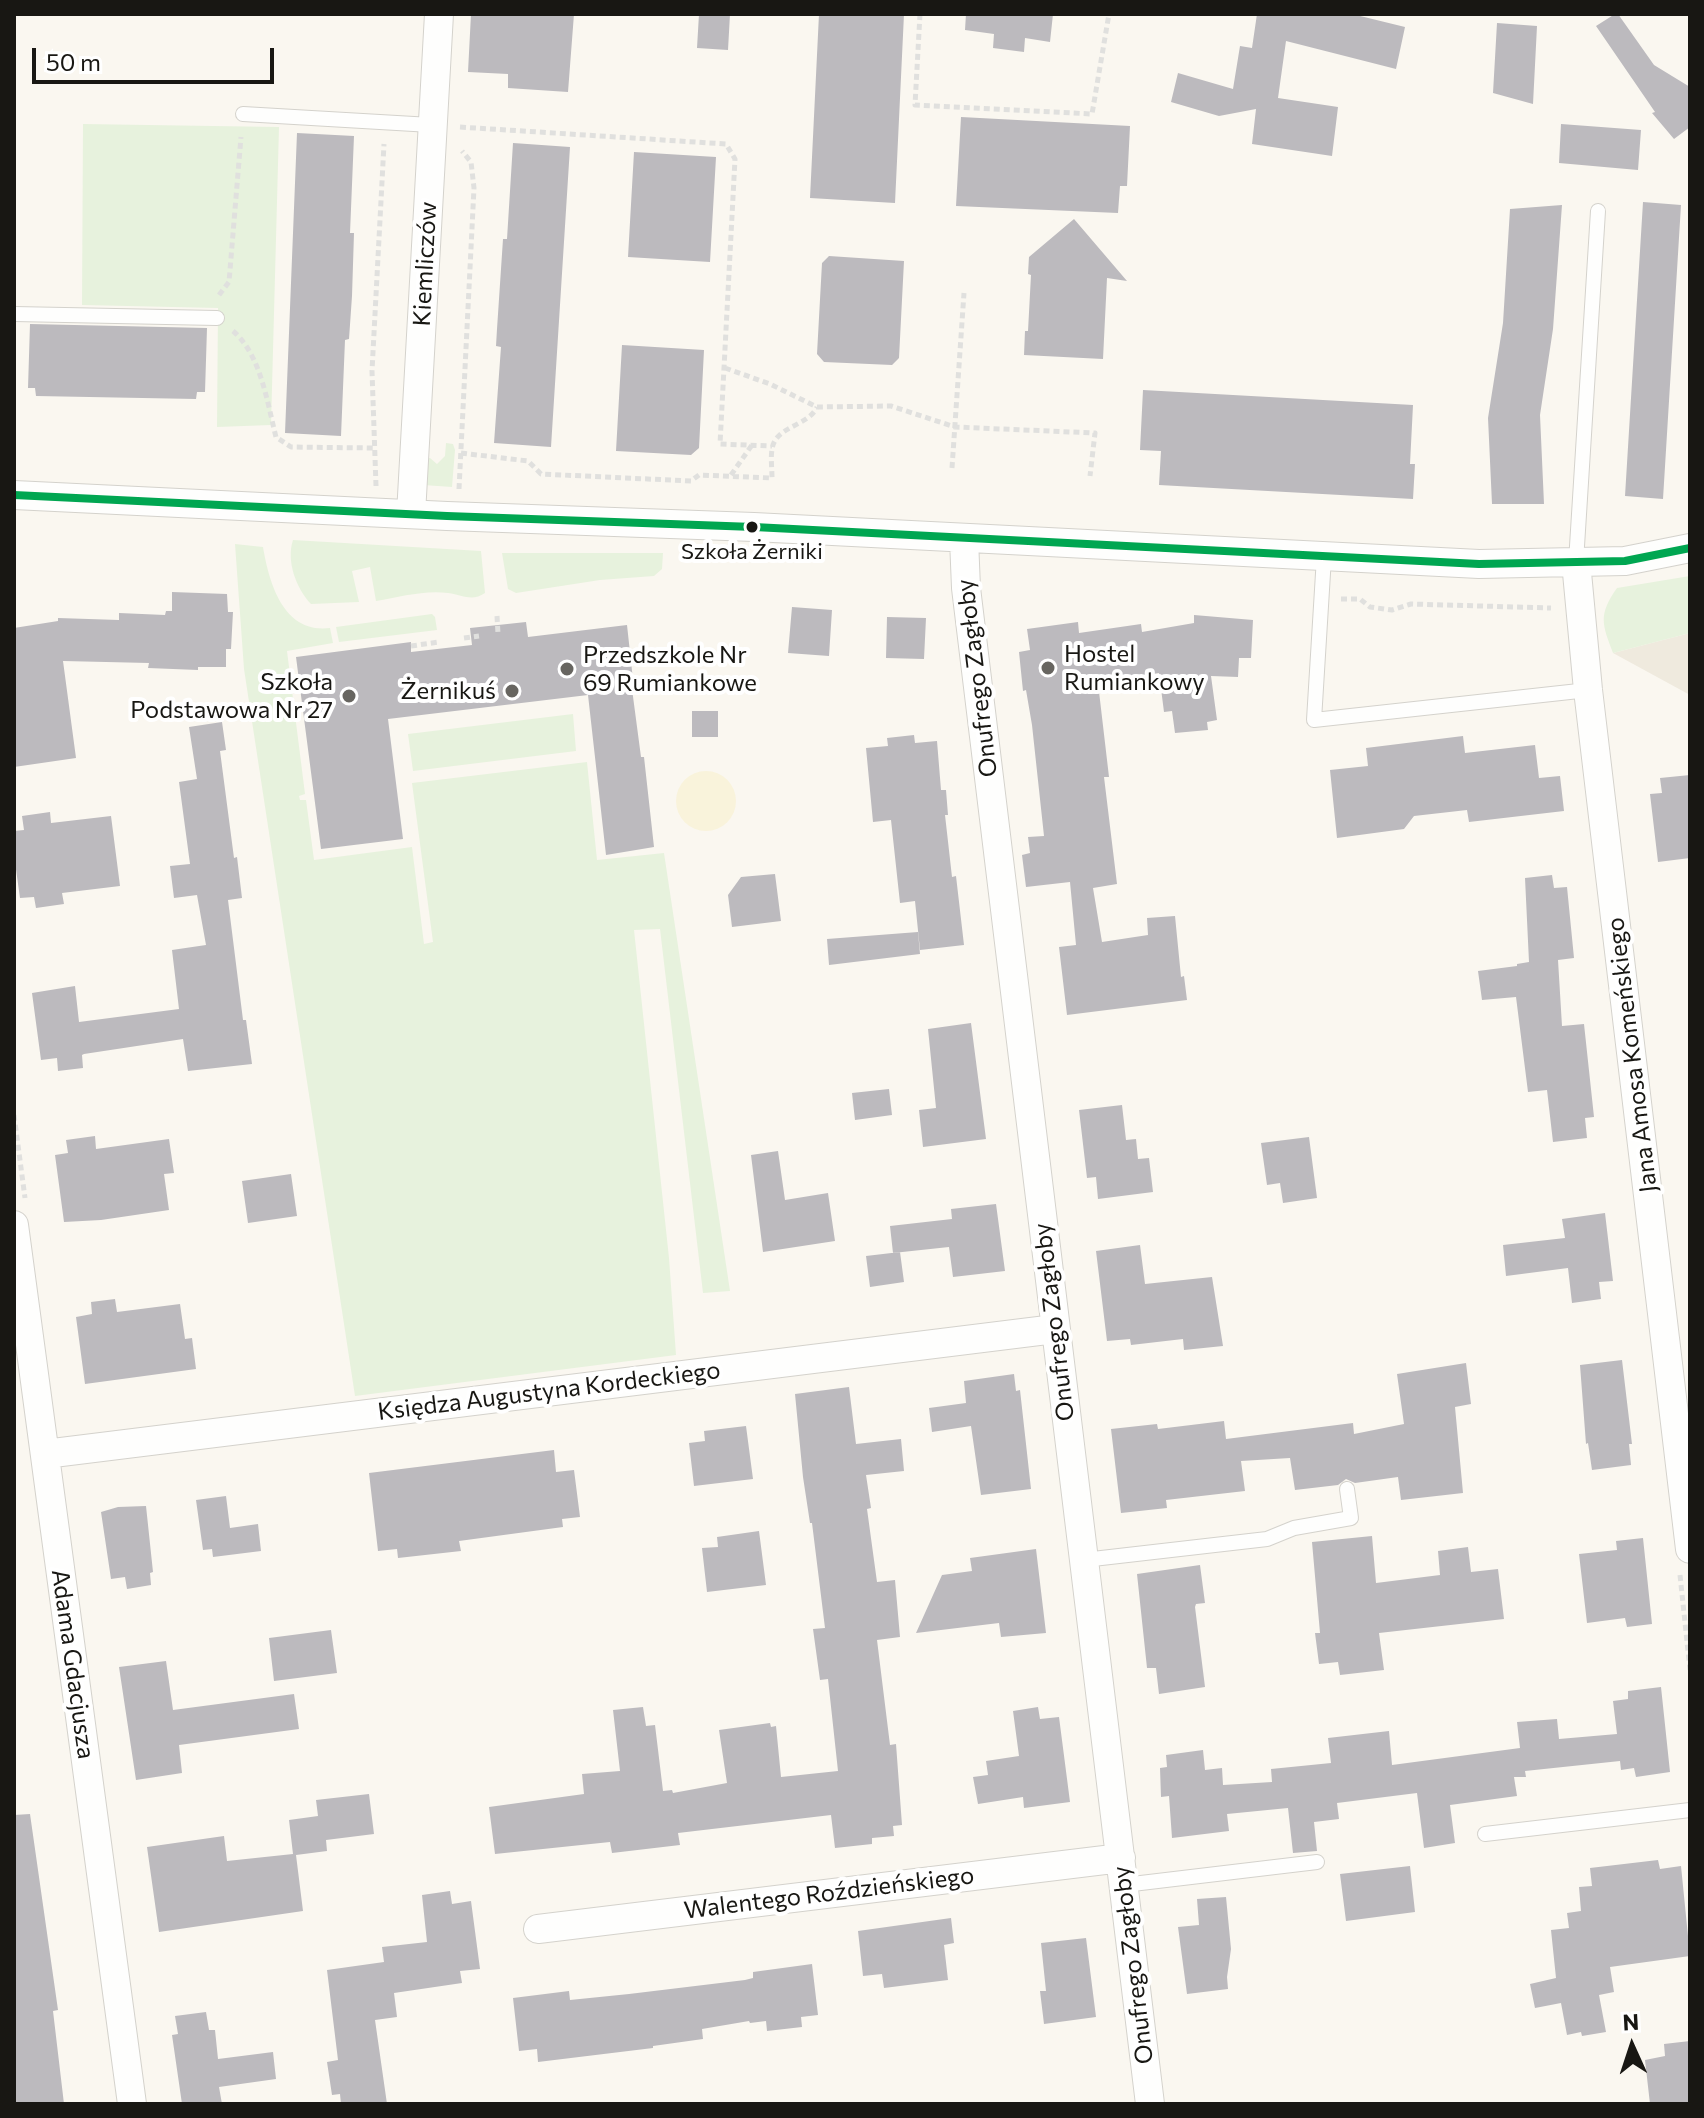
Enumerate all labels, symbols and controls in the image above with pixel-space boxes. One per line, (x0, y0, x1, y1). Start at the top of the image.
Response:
scale bar (36, 32, 278, 82)
text: 50 m (46, 47, 101, 76)
street label: Kiemliczów (407, 201, 443, 327)
marker: Szkoła Żerniki (744, 519, 760, 535)
place label: Szkoła Żerniki (681, 539, 823, 565)
street label: Onufrego Zagłoby (951, 577, 1003, 779)
place label: Hostel Rumiankowy (1064, 640, 1205, 696)
place label: Przedszkole Nr 69 Rumiankowe (583, 641, 757, 697)
marker: Hostel Rumiankowy (1039, 659, 1057, 677)
marker: Przedszkole Nr 69 Rumiankowe (558, 660, 576, 678)
place label: Szkoła Podstawowa Nr 27 (130, 668, 333, 724)
place label: Żernikuś (400, 677, 496, 705)
marker: Żernikuś (503, 682, 521, 700)
marker: Szkoła Podstawowa Nr 27 (340, 687, 358, 705)
street label: Jana Amosa Komeńskiego (1601, 916, 1663, 1194)
street label: Onufrego Zagłoby (1028, 1221, 1080, 1423)
street label: Księdza Augustyna Kordeckiego (376, 1356, 722, 1426)
street label: Adama Gdacjusza (45, 1567, 101, 1761)
street label: Walentego Roździeńskiego (682, 1861, 976, 1925)
street label: Onufrego Zagłoby (1107, 1864, 1159, 2066)
north arrow (1592, 2006, 1672, 2086)
text: N (1622, 2008, 1640, 2035)

